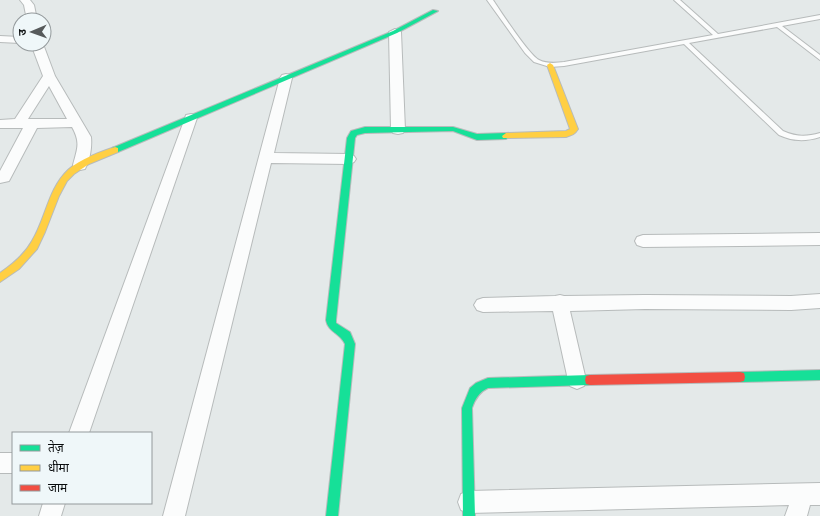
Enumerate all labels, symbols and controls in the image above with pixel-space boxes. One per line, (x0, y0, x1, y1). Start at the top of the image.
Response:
north arrow (12, 12, 52, 52)
text: उ (15, 28, 29, 36)
legend (12, 432, 152, 504)
text: तेज़ (48, 440, 65, 455)
text: धीमा (48, 460, 70, 475)
text: जाम (48, 480, 68, 495)

